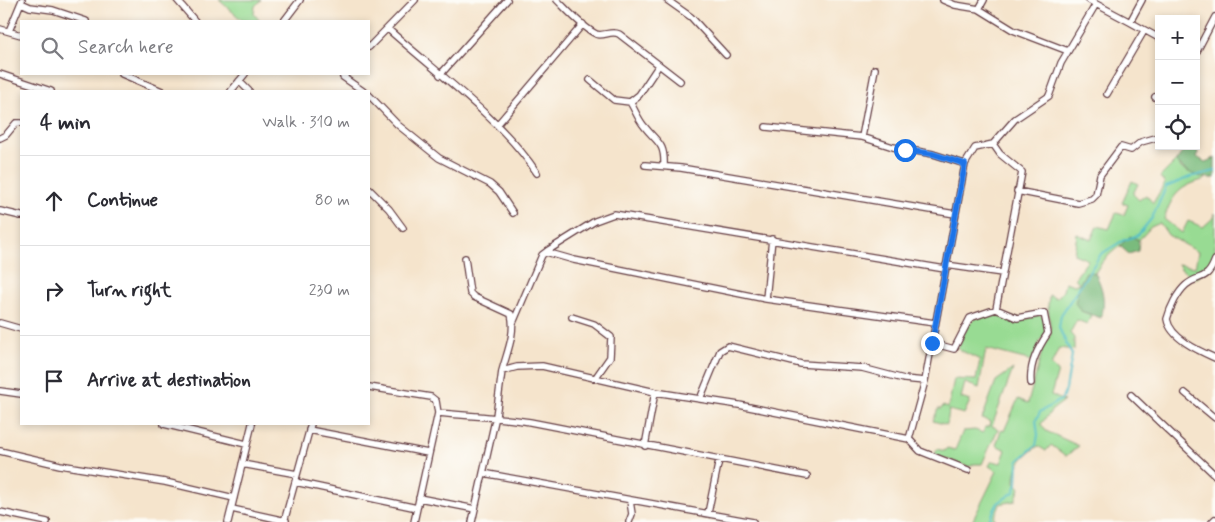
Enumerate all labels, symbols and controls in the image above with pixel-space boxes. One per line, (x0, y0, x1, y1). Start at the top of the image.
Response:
map controls (1155, 15, 1200, 150)
button: + (1155, 15, 1200, 60)
search box (20, 20, 370, 75)
icon: search (38, 34, 66, 62)
text: Search here (78, 35, 174, 60)
button: − (1155, 60, 1200, 105)
button: locate (1155, 105, 1200, 150)
text: 4 min (40, 109, 91, 137)
text: Walk · 310 m (262, 112, 350, 133)
route start (894, 139, 917, 162)
icon: ahead (40, 187, 68, 215)
text: Continue (87, 188, 158, 213)
text: 80 m (315, 190, 350, 211)
icon: right (40, 277, 68, 305)
text: Turn right (87, 278, 171, 303)
text: 230 m (309, 280, 350, 301)
route end (921, 332, 944, 355)
icon: arrive (40, 367, 68, 395)
text: Arrive at destination (87, 368, 251, 393)

